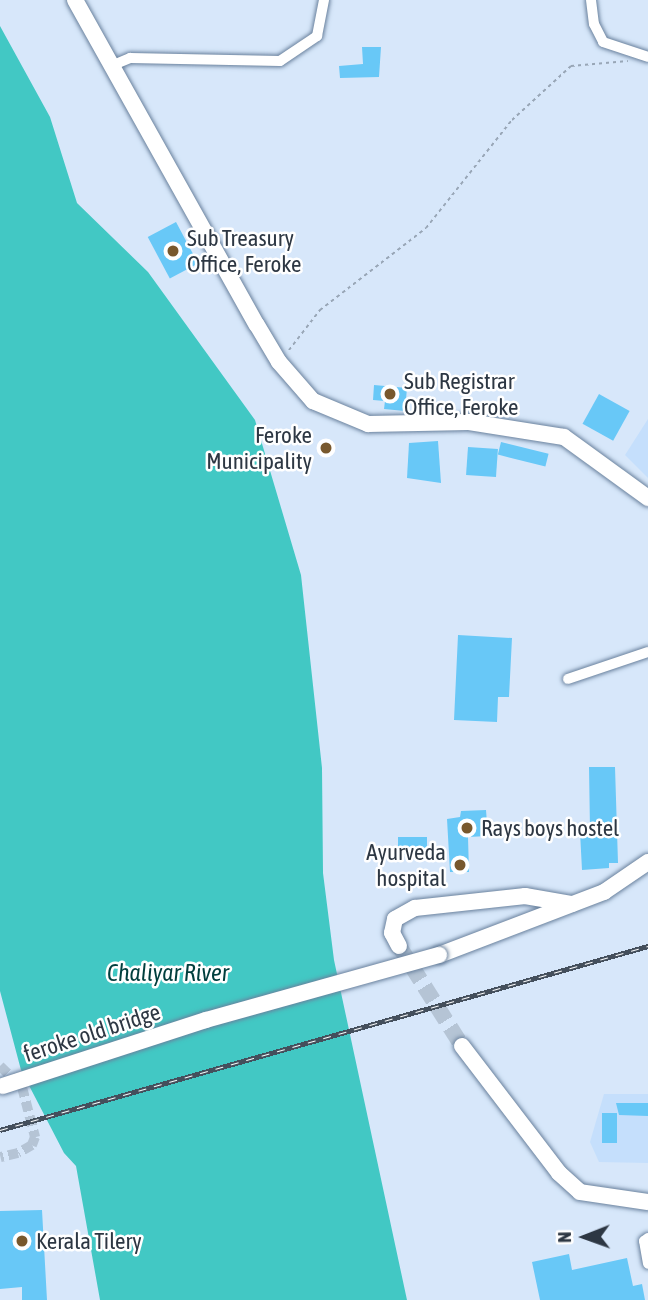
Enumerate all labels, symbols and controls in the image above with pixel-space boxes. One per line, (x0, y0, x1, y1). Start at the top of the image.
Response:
place label: Sub Treasury Office, Feroke (187, 224, 301, 278)
marker: Sub Treasury Office, Feroke (165, 243, 181, 259)
place label: Sub Registrar Office, Feroke (404, 367, 518, 421)
marker: Sub Registrar Office, Feroke (382, 386, 398, 402)
place label: Feroke Municipality (206, 421, 312, 475)
marker: Feroke Municipality (318, 440, 334, 456)
place label: Rays boys hostel (481, 814, 619, 842)
marker: Rays boys hostel (459, 820, 475, 836)
place label: Ayurveda hospital (366, 838, 446, 892)
marker: Ayurveda hospital (452, 857, 468, 873)
water label: Chaliyar River (107, 959, 229, 987)
street label: feroke old bridge (20, 998, 164, 1068)
north arrow (550, 1202, 620, 1272)
place label: Kerala Tilery (36, 1227, 142, 1255)
text: N (553, 1232, 575, 1243)
marker: Kerala Tilery (14, 1233, 30, 1249)

